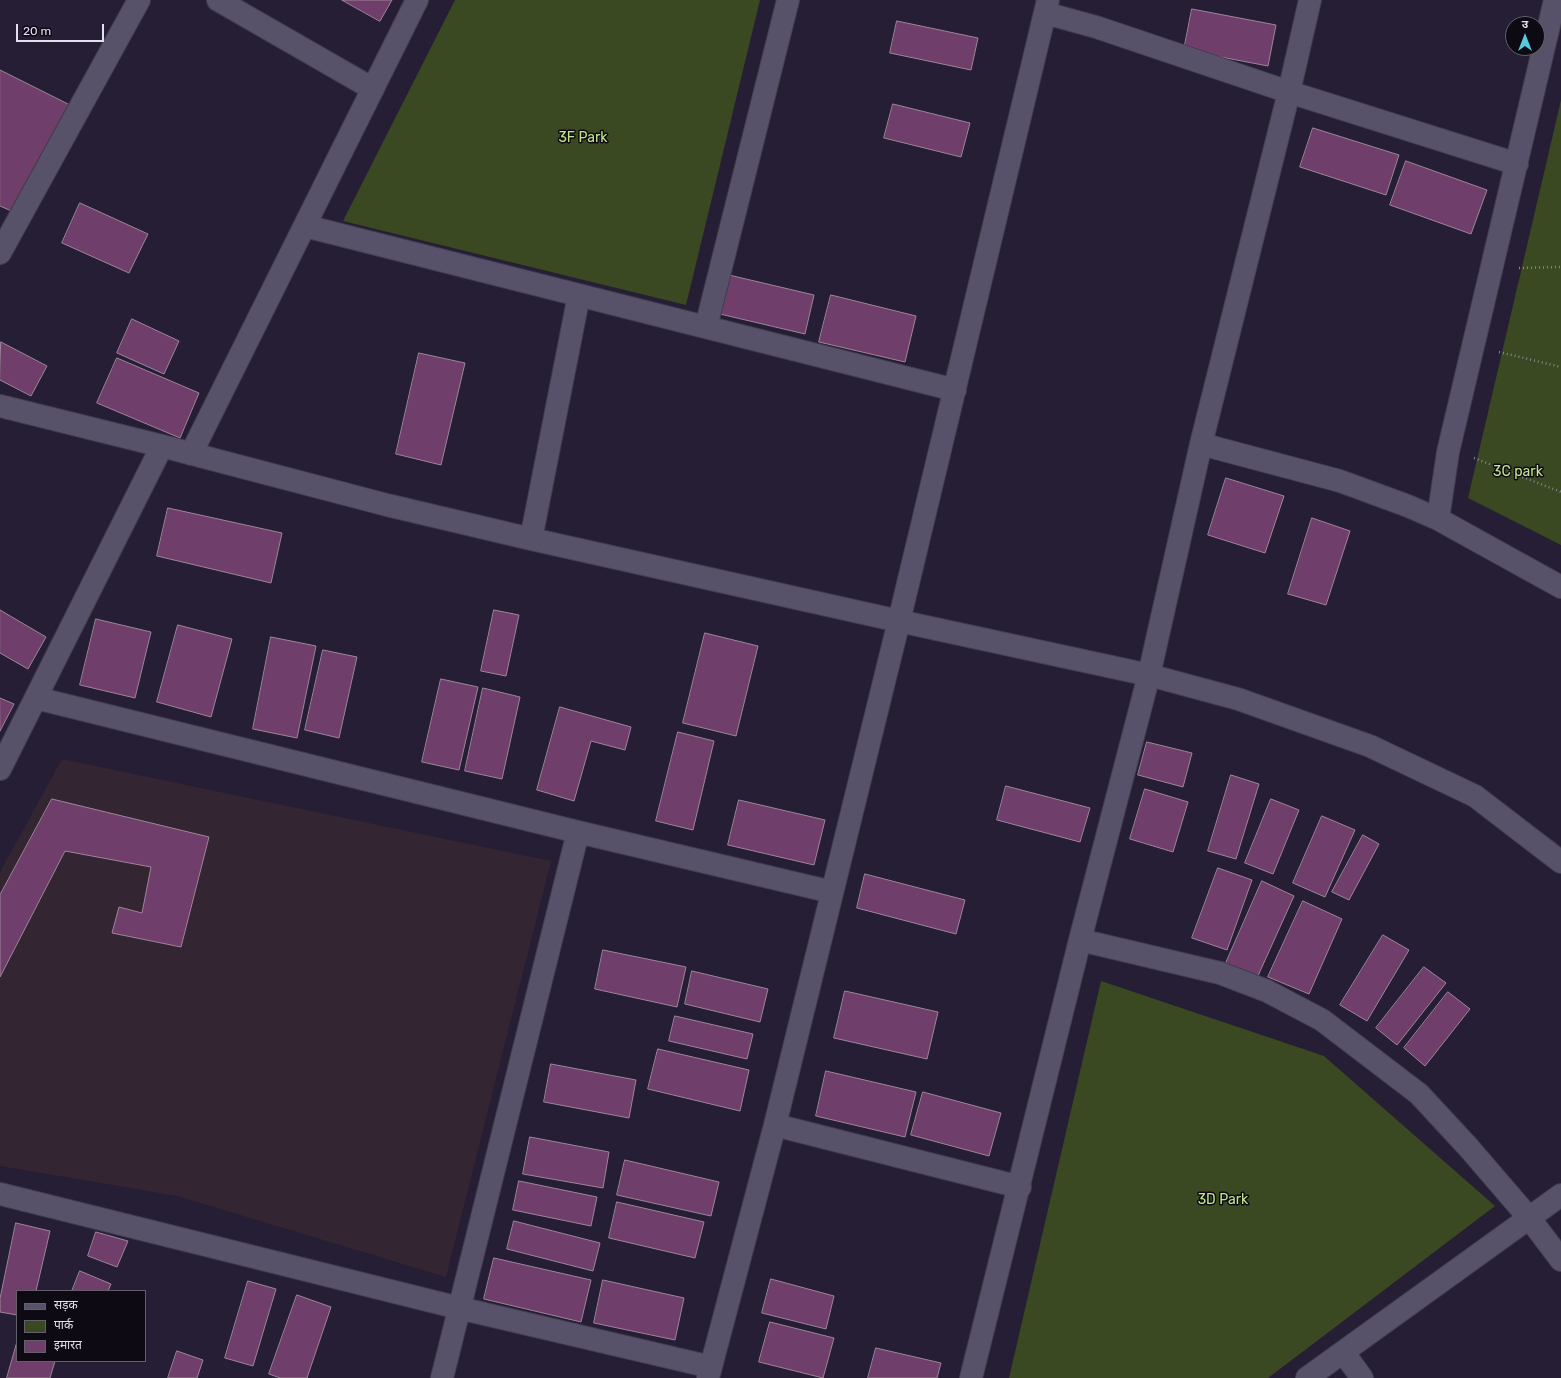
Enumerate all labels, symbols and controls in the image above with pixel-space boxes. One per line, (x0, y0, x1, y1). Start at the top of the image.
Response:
scale bar (18, 16, 106, 42)
north arrow (1505, 16, 1545, 56)
text: उ (1522, 18, 1528, 31)
text: 20 m (23, 24, 51, 38)
park label: 3F Park (558, 130, 608, 146)
park label: 3C park (1493, 464, 1543, 480)
park label: 3D Park (1198, 1192, 1248, 1208)
legend (16, 1290, 146, 1362)
text: सड़क (54, 1298, 78, 1312)
text: पार्क (54, 1318, 73, 1332)
text: इमारत (54, 1338, 82, 1352)

